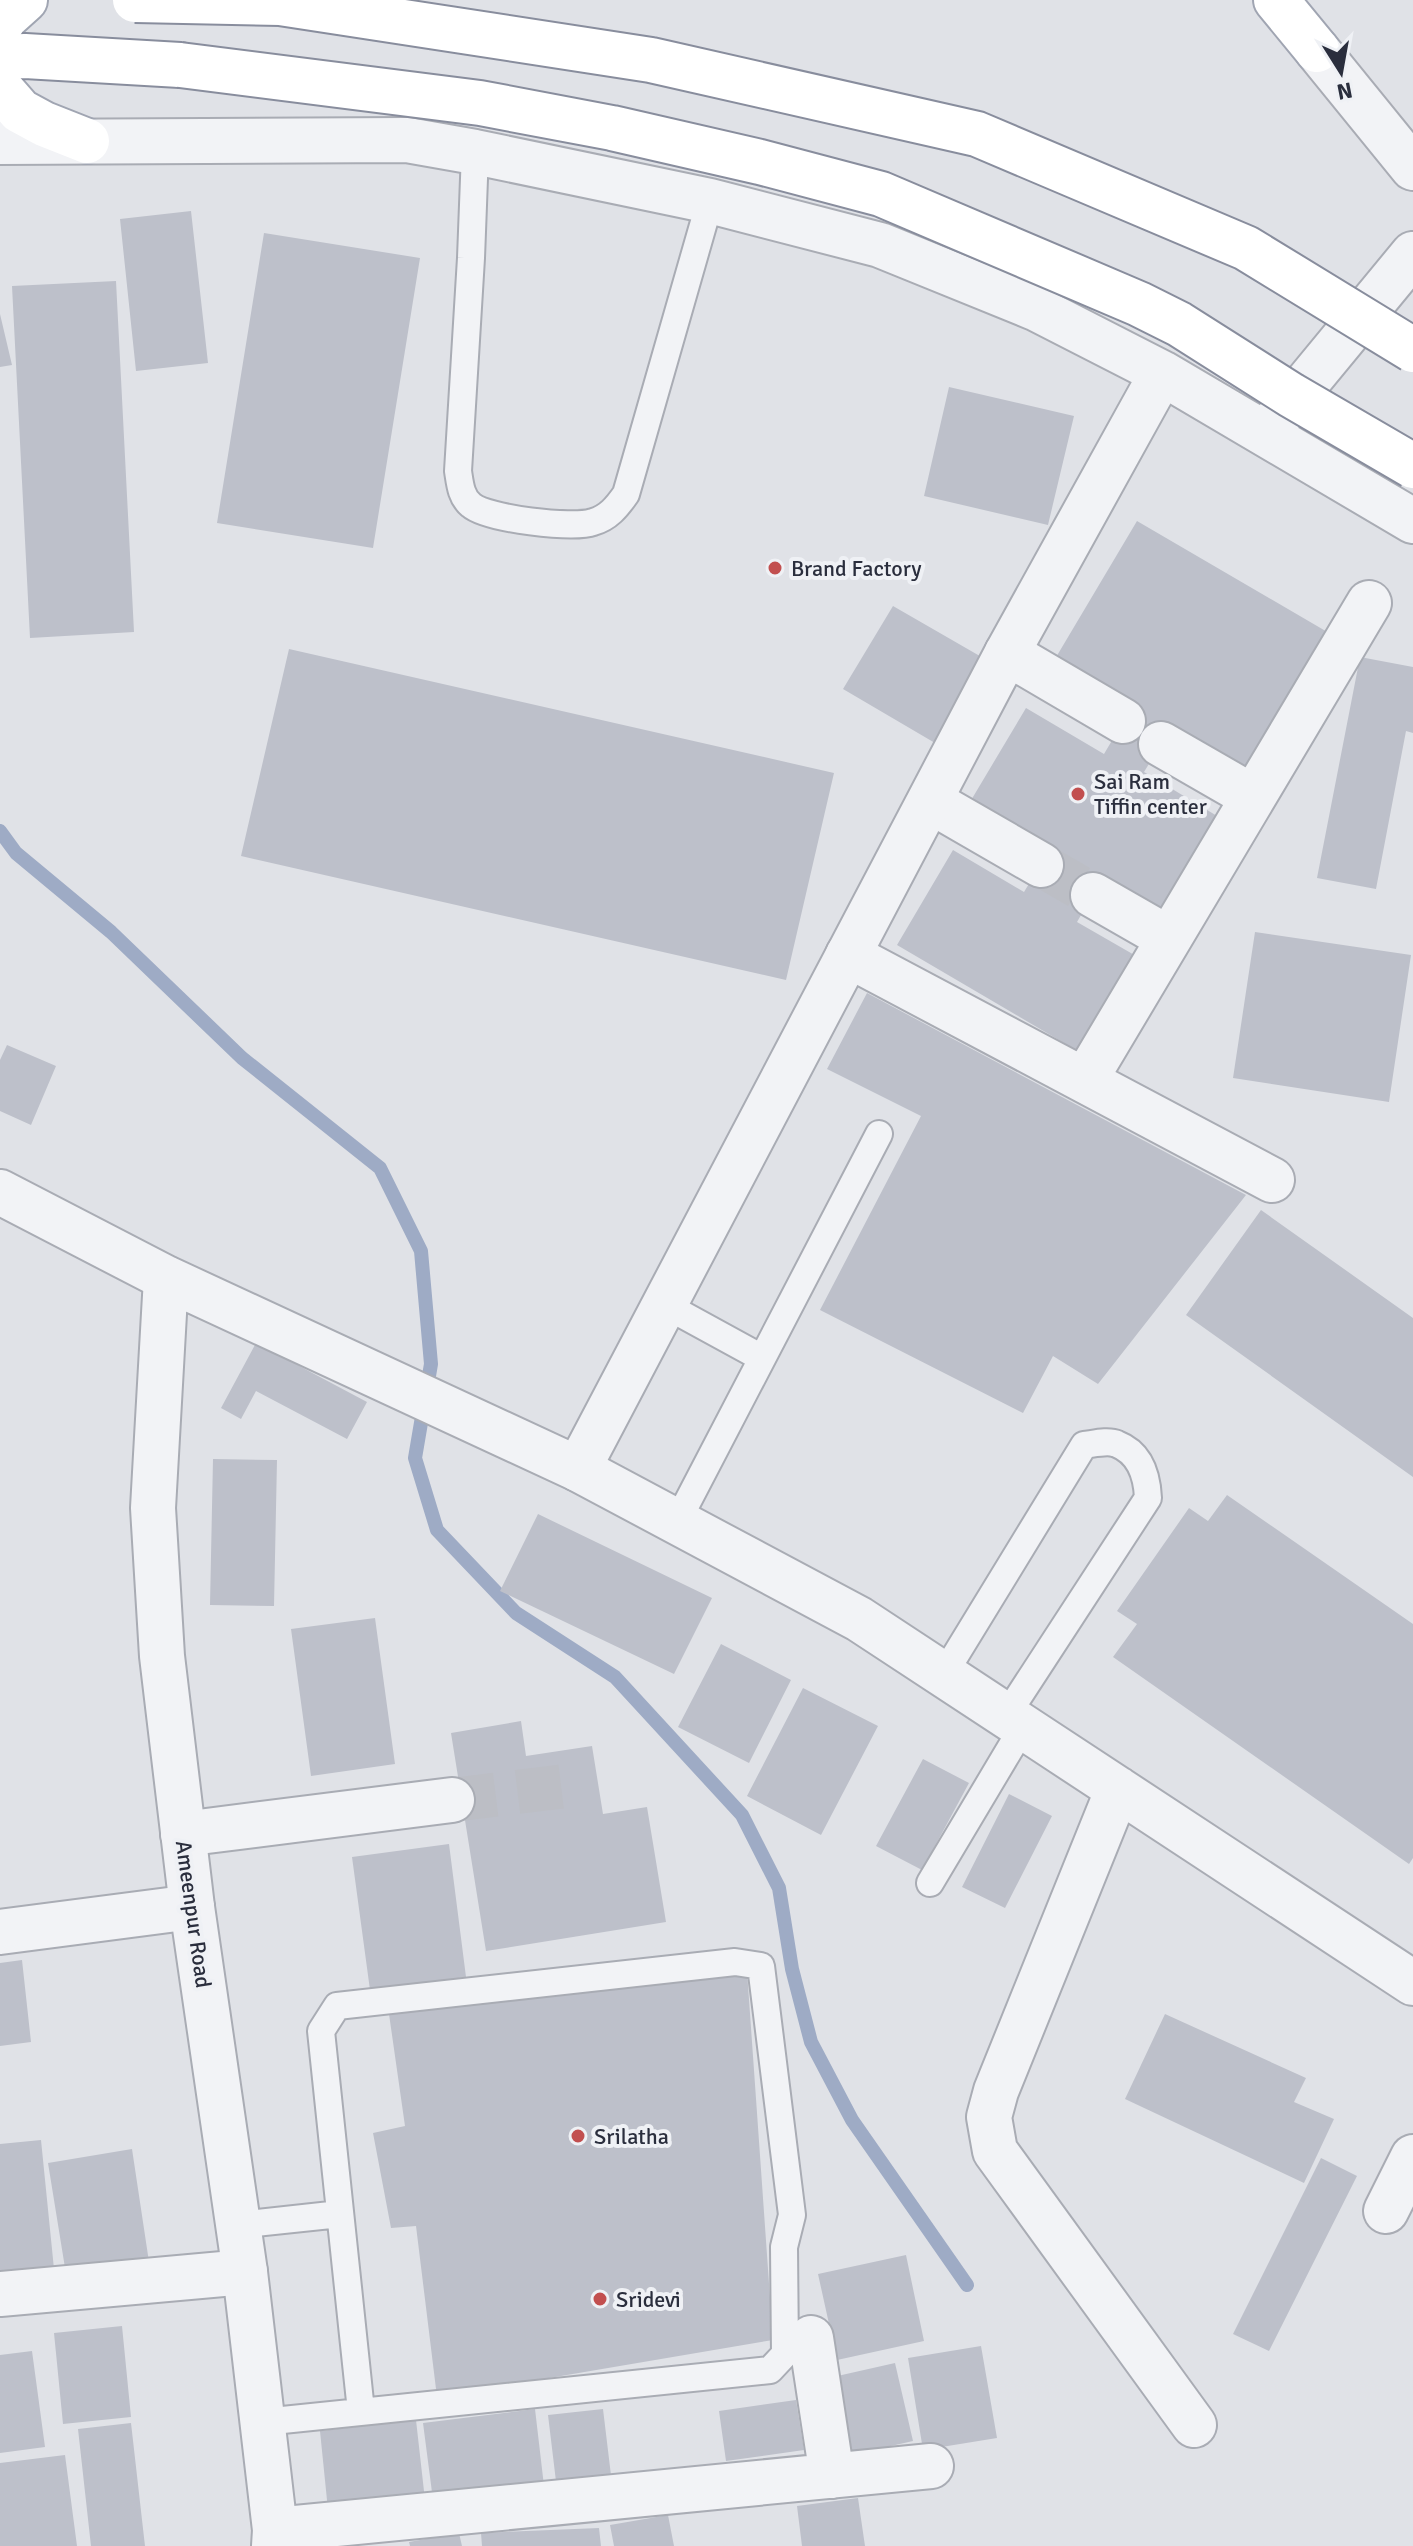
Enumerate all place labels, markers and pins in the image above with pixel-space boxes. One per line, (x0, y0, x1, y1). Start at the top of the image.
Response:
place label: Brand Factory (791, 555, 922, 582)
marker: Brand Factory (766, 559, 784, 577)
place label: Sai Ram Tiffin center (1094, 768, 1207, 820)
marker: Sai Ram Tiffin center (1069, 785, 1087, 803)
place label: Srilatha (594, 2123, 669, 2150)
marker: Srilatha (569, 2127, 587, 2145)
place label: Sridevi (616, 2286, 681, 2313)
marker: Sridevi (591, 2290, 609, 2308)

